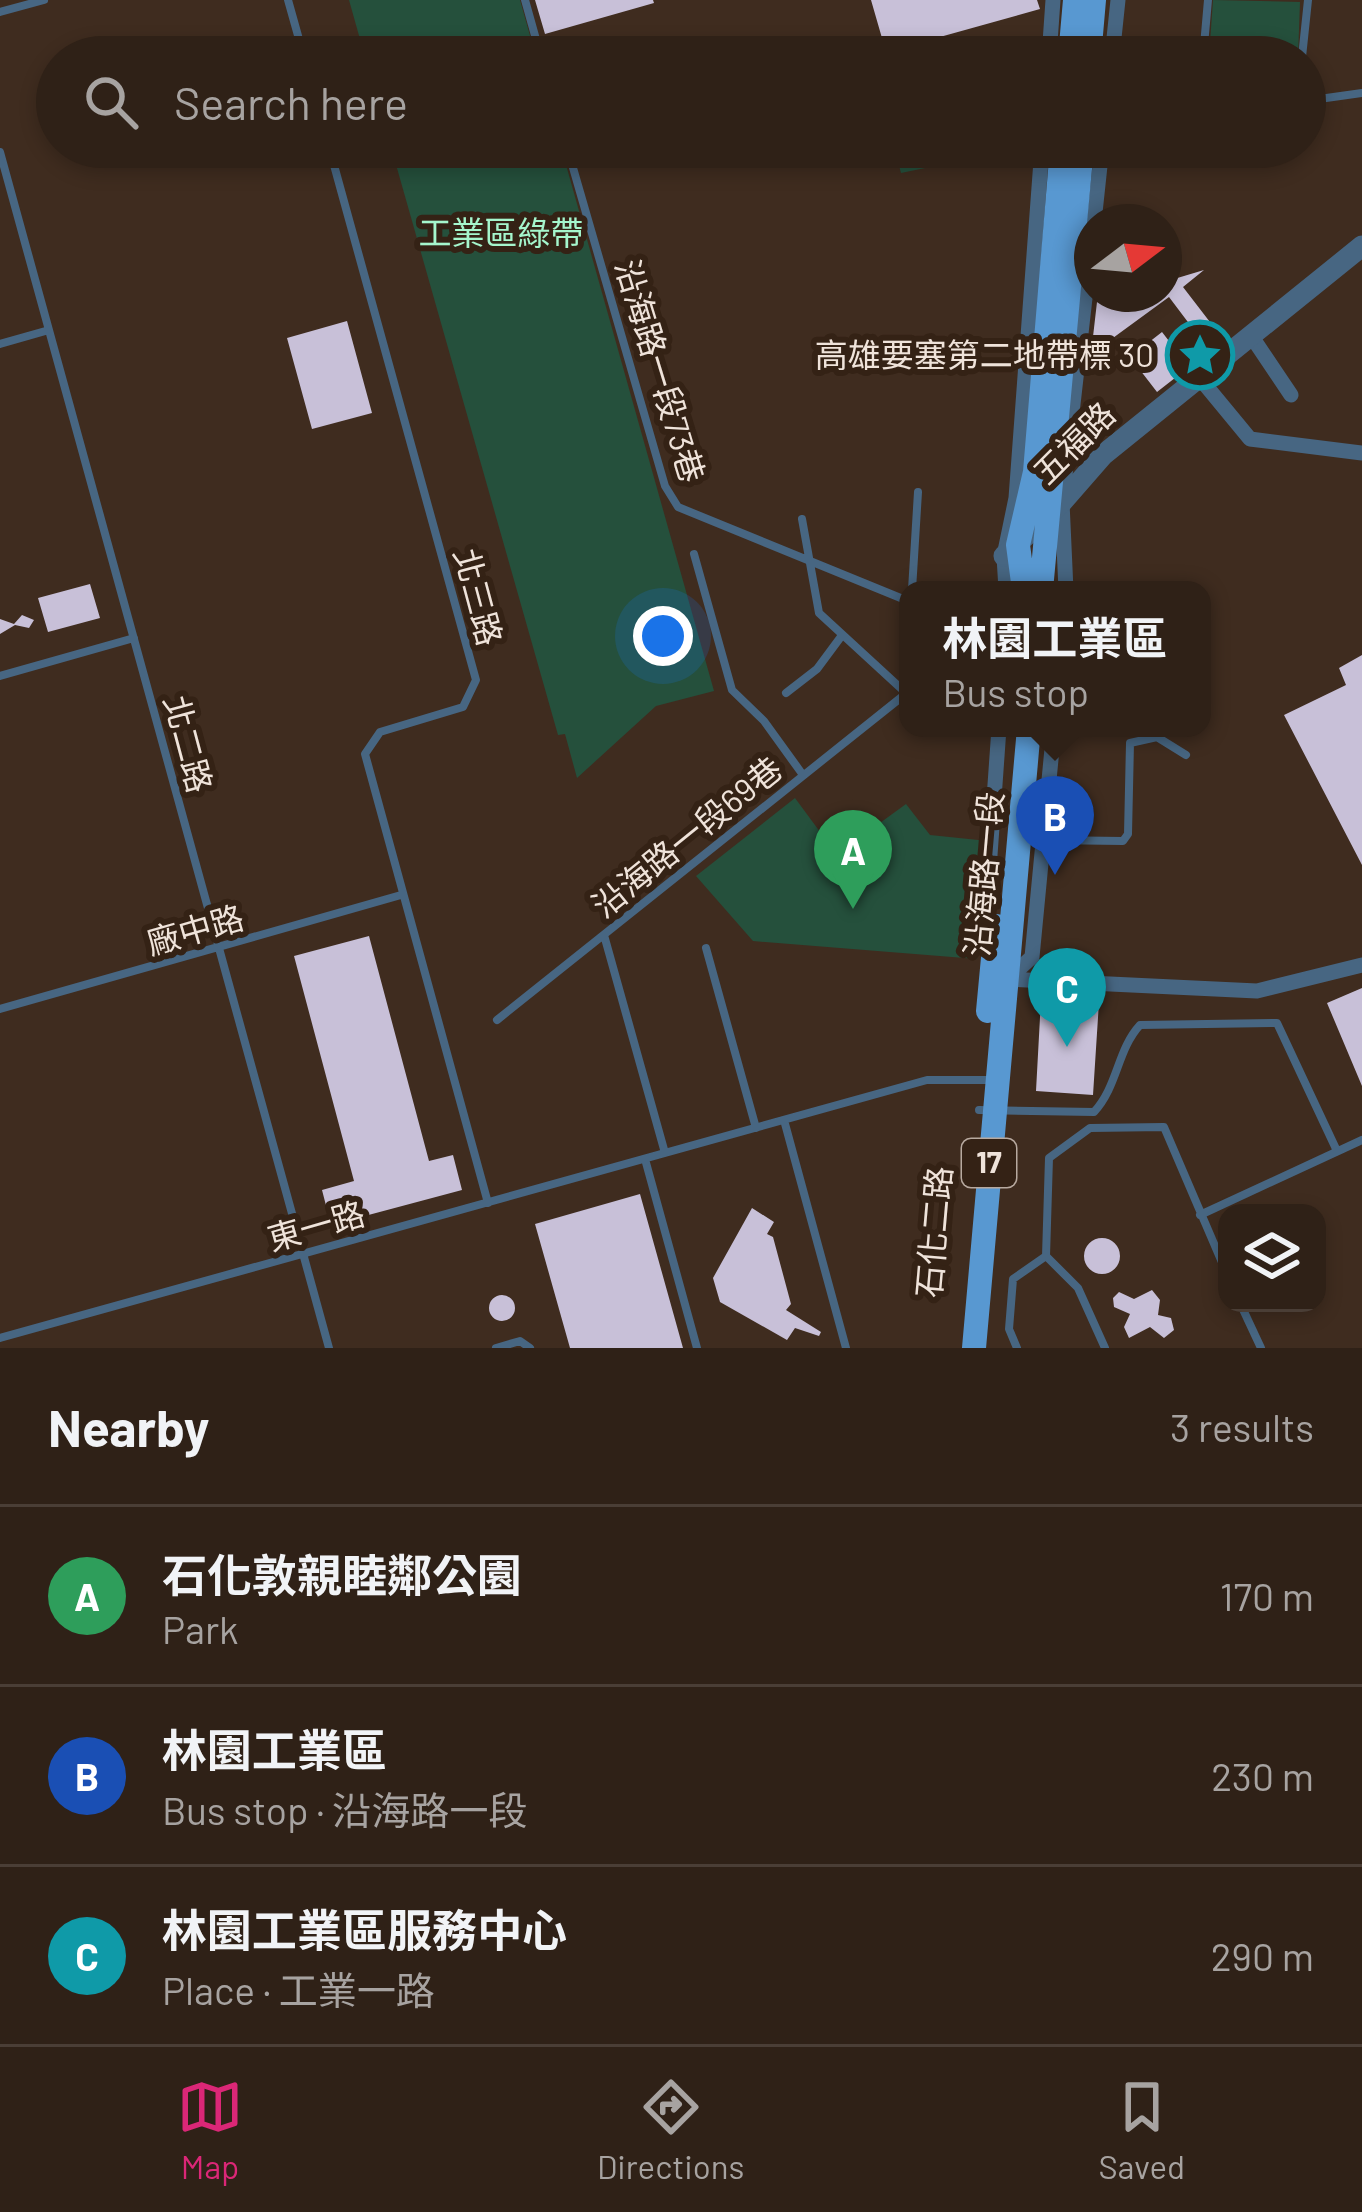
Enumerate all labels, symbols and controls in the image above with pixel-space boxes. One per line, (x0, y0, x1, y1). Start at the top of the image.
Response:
search box (36, 36, 1326, 168)
icon: search (78, 69, 144, 135)
text: Search here (174, 75, 408, 129)
north arrow (1074, 204, 1182, 312)
park label: 工業區綠帶 (419, 212, 584, 252)
street label: 沿海路一段73巷 (608, 255, 714, 487)
place icon: 高雄要塞第二地帶標 30 (1165, 320, 1235, 390)
place label: 高雄要塞第二地帶標 30 (815, 334, 1154, 374)
street label: 五福路 (1024, 393, 1122, 491)
street label: 北三路 (447, 544, 511, 650)
popup (899, 581, 1211, 737)
your location (633, 606, 693, 666)
text: 林園工業區 (942, 610, 1168, 664)
text: Bus stop (942, 668, 1089, 715)
street label: 北二路 (157, 691, 221, 797)
street label: 沿海路一段69巷 (584, 748, 789, 925)
pin: B (1016, 776, 1094, 875)
street label: 沿海路一段 (956, 790, 1010, 958)
pin: A (814, 810, 892, 909)
street label: 廠中路 (142, 896, 248, 962)
pin: C (1028, 948, 1106, 1047)
road number: 17 (962, 1139, 1016, 1187)
street label: 石化二路 (907, 1164, 959, 1299)
street label: 東一路 (263, 1192, 369, 1258)
map controls (1218, 1204, 1326, 1312)
button: layers (1218, 1204, 1326, 1312)
text: Nearby (48, 1396, 209, 1457)
text: 3 results (1170, 1403, 1314, 1450)
text: 石化敦親睦鄰公園 (162, 1547, 522, 1601)
text: A (74, 1572, 100, 1619)
text: 170 m (1220, 1572, 1314, 1619)
text: Park (162, 1605, 239, 1652)
text: 林園工業區 (162, 1722, 387, 1776)
text: B (75, 1752, 99, 1799)
text: 230 m (1211, 1752, 1314, 1799)
text: Bus stop · 沿海路一段 (162, 1786, 527, 1833)
text: 林園工業區服務中心 (162, 1902, 567, 1956)
text: C (75, 1932, 99, 1979)
text: 290 m (1211, 1932, 1314, 1979)
text: Place · 工業一路 (162, 1966, 435, 2013)
tab: Map (177, 2074, 243, 2186)
tab: Directions (597, 2074, 744, 2186)
tab: Saved (1098, 2074, 1185, 2186)

